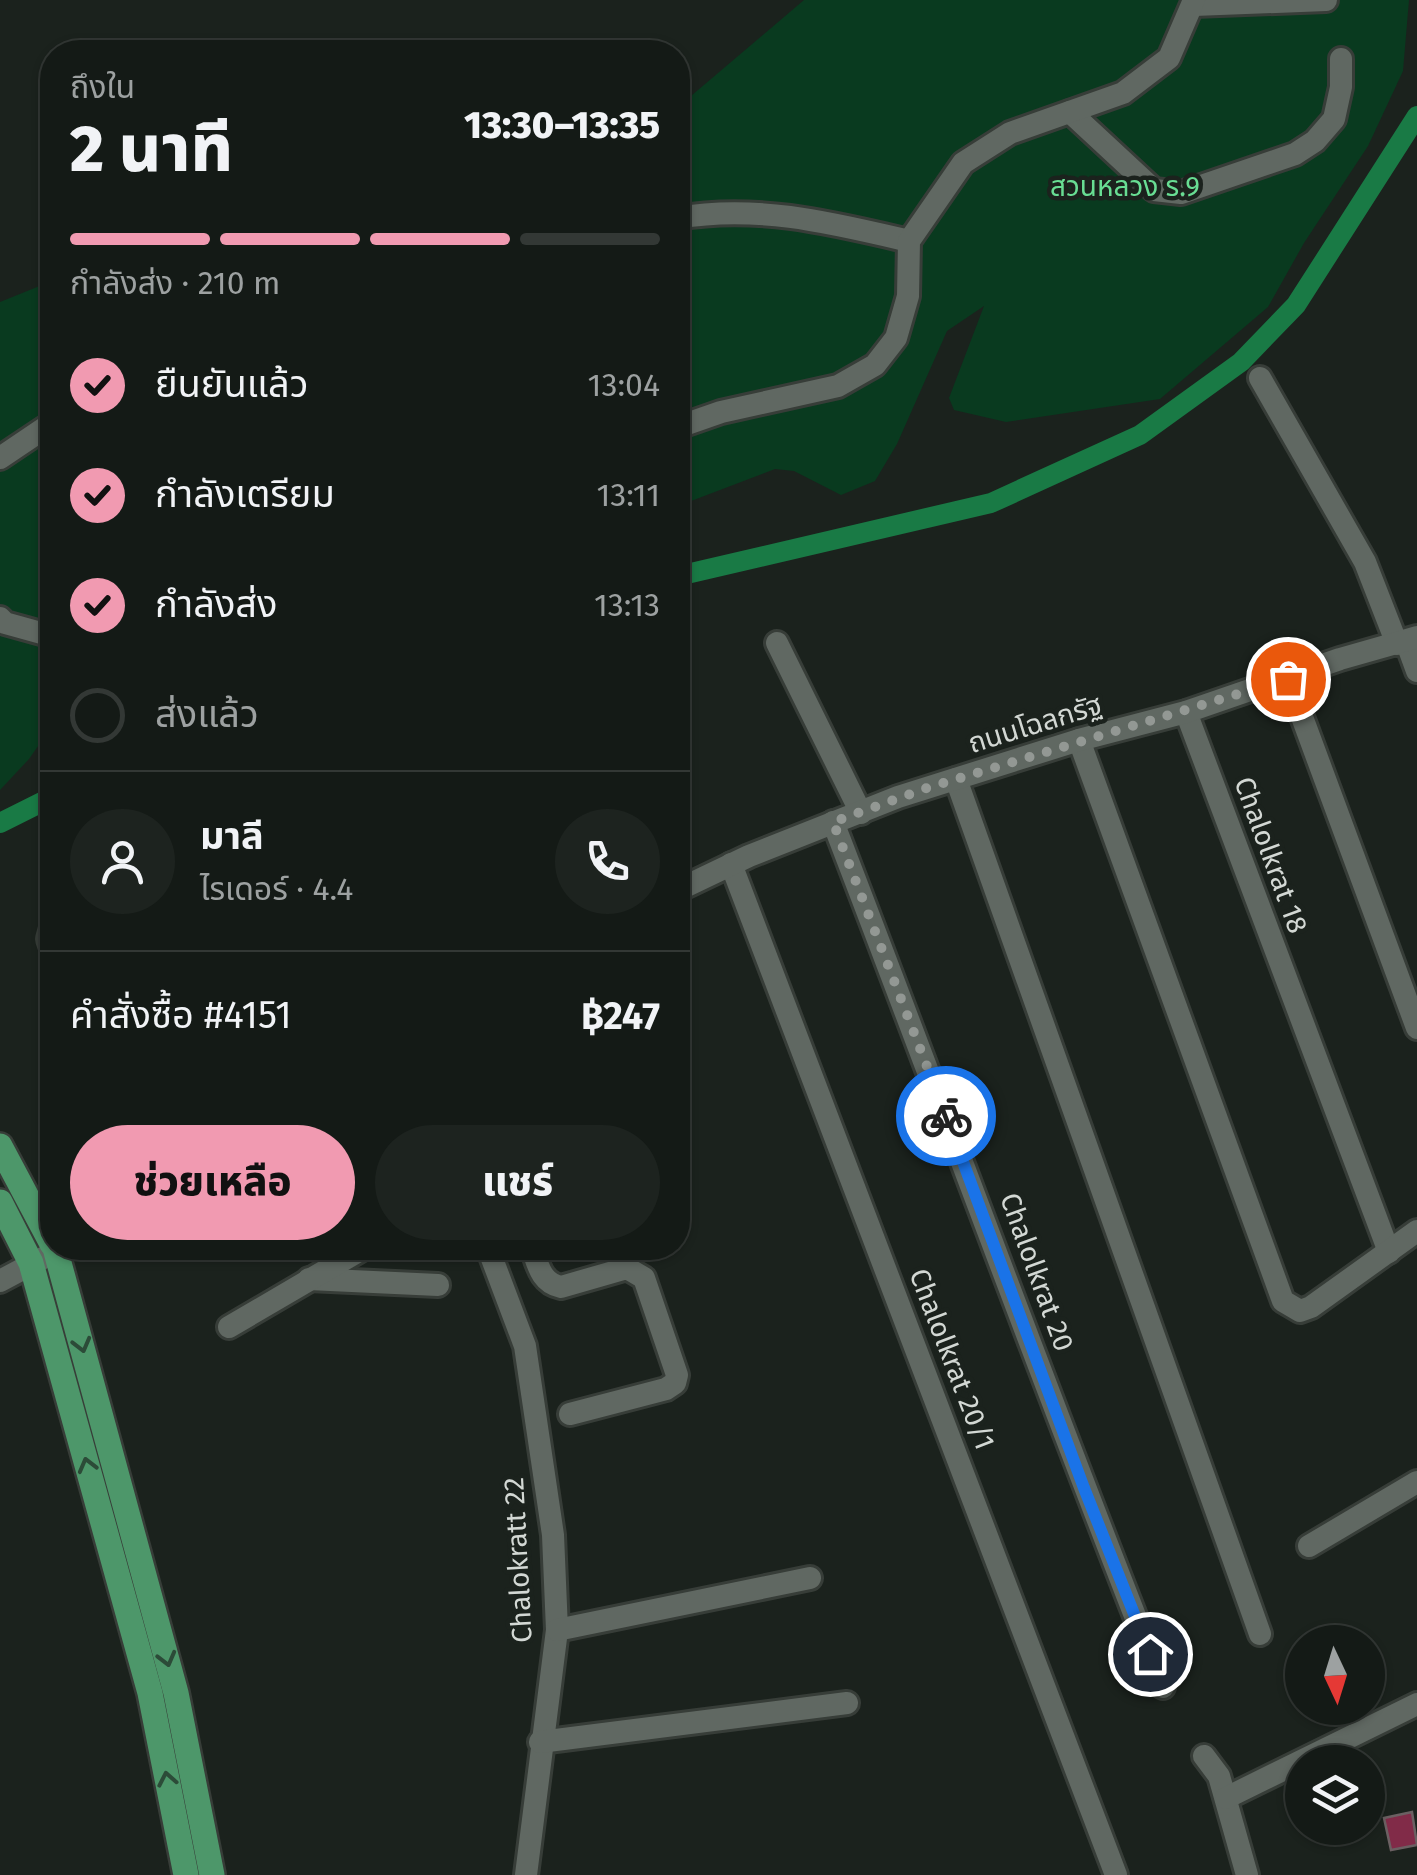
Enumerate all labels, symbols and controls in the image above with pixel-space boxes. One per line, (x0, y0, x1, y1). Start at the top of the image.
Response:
text: ถึงใน (70, 68, 135, 106)
text: 13:30–13:35 (464, 102, 660, 148)
text: 2 นาที (70, 110, 233, 188)
park label: สวนหลวง ร.9 (1050, 170, 1200, 203)
text: กำลังส่ง · 210 m (70, 264, 280, 302)
icon: check (70, 358, 125, 413)
text: ยืนยันแล้ว (155, 361, 308, 407)
text: 13:04 (588, 366, 660, 404)
icon: check (70, 468, 125, 523)
text: กำลังเตรียม (155, 471, 335, 517)
text: 13:11 (597, 476, 660, 514)
icon: check (70, 578, 125, 633)
text: กำลังส่ง (155, 581, 277, 627)
text: 13:13 (594, 586, 660, 624)
pin (1246, 637, 1331, 722)
icon: bag (1261, 652, 1316, 707)
street label: ถนนโฉลกรัฐ (964, 688, 1106, 760)
text: ส่งแล้ว (155, 691, 259, 737)
street label: Chalolkrat 18 (1227, 772, 1315, 938)
button: person (70, 809, 175, 914)
button: phone (555, 809, 660, 914)
text: มาลี (200, 813, 264, 859)
text: ไรเดอร์ · 4.4 (200, 870, 353, 908)
text: คำสั่งซื้อ #4151 (70, 992, 292, 1038)
text: ฿247 (581, 993, 660, 1039)
courier (896, 1066, 996, 1166)
icon: bike (919, 1089, 974, 1144)
button: ช่วยเหลือ (70, 1125, 355, 1240)
button: แชร์ (375, 1125, 660, 1240)
street label: Chalolkrat 20 (993, 1188, 1081, 1356)
street label: Chalolkrat 20/1 (902, 1264, 1002, 1454)
one-way arrow (70, 1336, 91, 1353)
one-way arrow (77, 1456, 98, 1474)
street label: Chalokratt 22 (497, 1476, 539, 1644)
pin (1108, 1612, 1193, 1697)
north arrow (1285, 1625, 1385, 1725)
map controls (1285, 1625, 1385, 1845)
icon: home (1123, 1627, 1178, 1682)
one-way arrow (155, 1649, 176, 1667)
button: layers (1285, 1745, 1385, 1845)
one-way arrow (157, 1771, 178, 1788)

